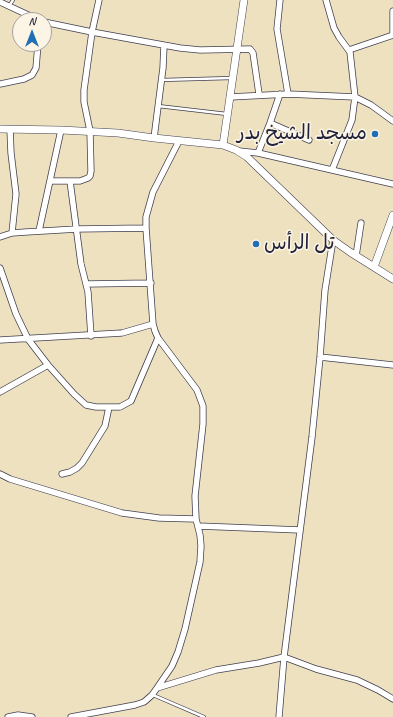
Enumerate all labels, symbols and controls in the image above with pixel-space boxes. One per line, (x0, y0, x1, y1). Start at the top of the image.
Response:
north arrow (12, 12, 52, 52)
text: N (29, 14, 35, 28)
place label: مسجد الشيخ بدر (237, 122, 367, 146)
marker: مسجد الشيخ بدر (370, 129, 380, 139)
place label: تل الرأس (264, 232, 335, 256)
marker: تل الرأس (251, 239, 261, 249)

